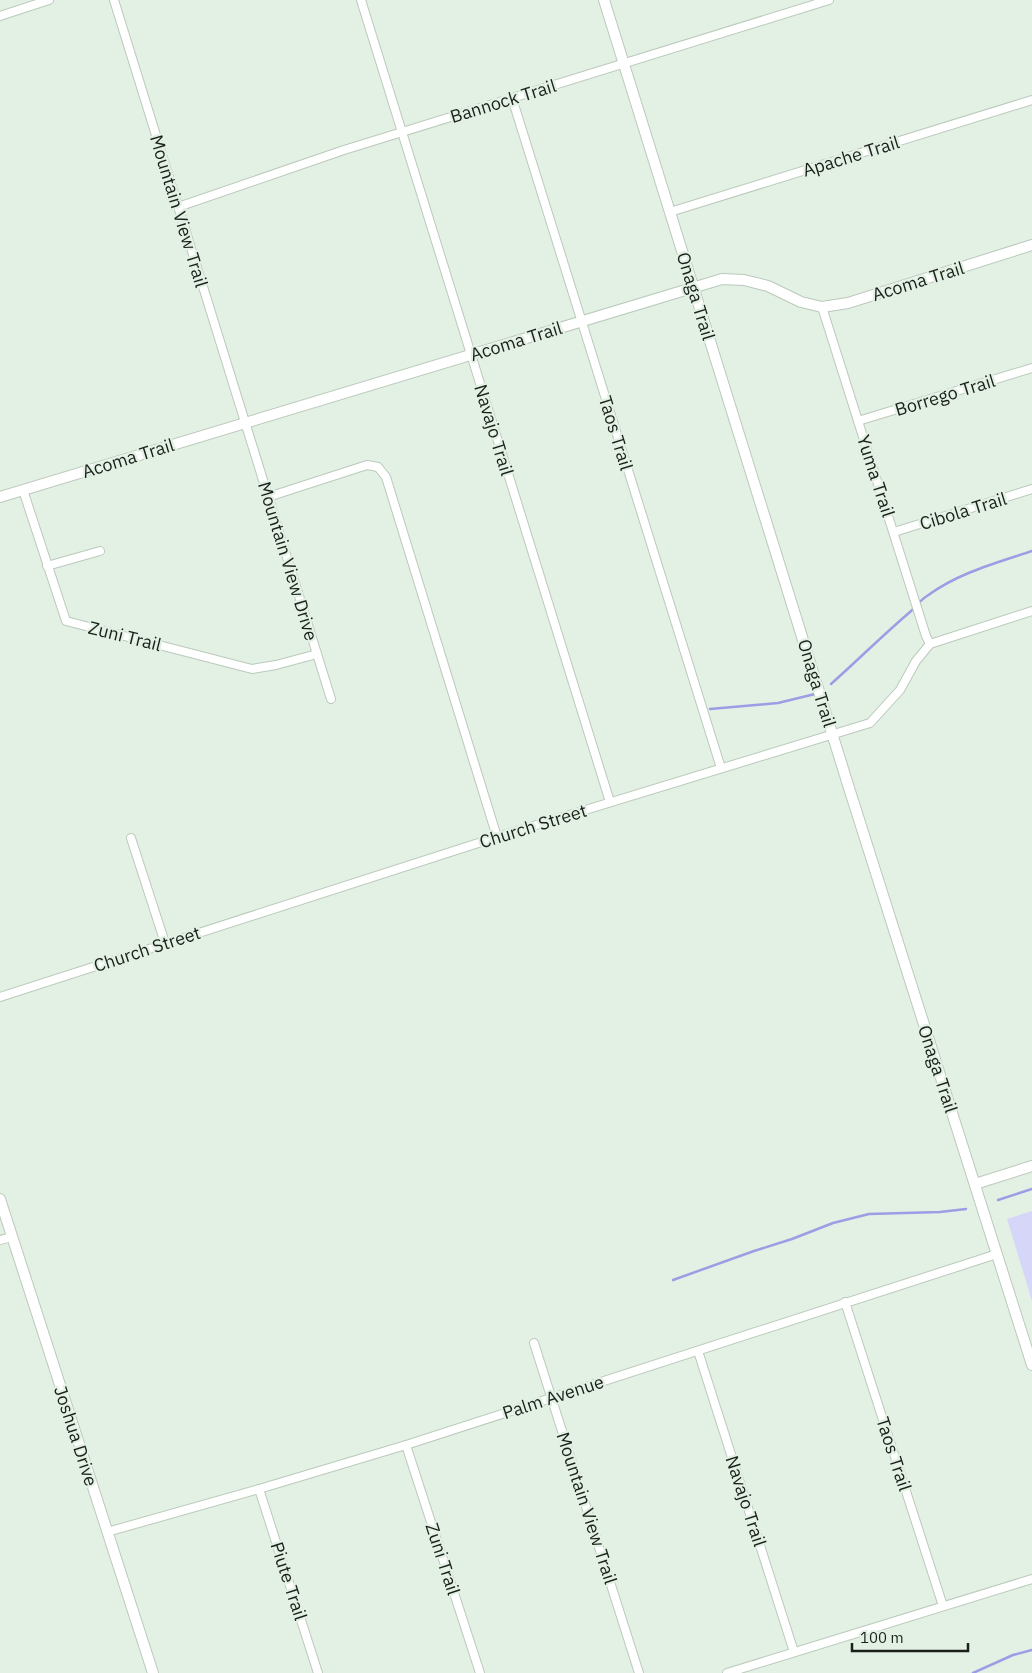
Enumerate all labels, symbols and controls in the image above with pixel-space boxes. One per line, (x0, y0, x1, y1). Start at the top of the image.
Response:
street label: Bannock Trail (447, 74, 559, 128)
street label: Apache Trail (800, 130, 902, 182)
street label: Mountain View Trail (145, 132, 213, 290)
street label: Onaga Trail (672, 249, 720, 343)
street label: Acoma Trail (869, 256, 967, 306)
street label: Acoma Trail (467, 316, 565, 366)
street label: Borrego Trail (892, 369, 998, 421)
street label: Navajo Trail (469, 382, 519, 479)
street label: Taos Trail (594, 393, 638, 473)
street label: Yuma Trail (852, 432, 900, 520)
street label: Acoma Trail (79, 433, 177, 483)
street label: Mountain View Drive (253, 479, 323, 643)
street label: Cibola Trail (917, 487, 1009, 535)
street label: Zuni Trail (86, 616, 164, 656)
street label: Onaga Trail (793, 636, 841, 730)
street label: Church Street (477, 799, 589, 853)
street label: Church Street (91, 921, 203, 977)
street label: Onaga Trail (913, 1022, 963, 1116)
street label: Palm Avenue (499, 1370, 607, 1424)
street label: Joshua Drive (49, 1383, 103, 1489)
street label: Taos Trail (871, 1414, 917, 1494)
street label: Mountain View Trail (552, 1429, 622, 1587)
street label: Navajo Trail (720, 1453, 772, 1550)
street label: Zuni Trail (421, 1520, 465, 1598)
street label: Piute Trail (266, 1539, 312, 1623)
scale bar (852, 1620, 968, 1652)
text: 100 m (860, 1628, 904, 1647)

